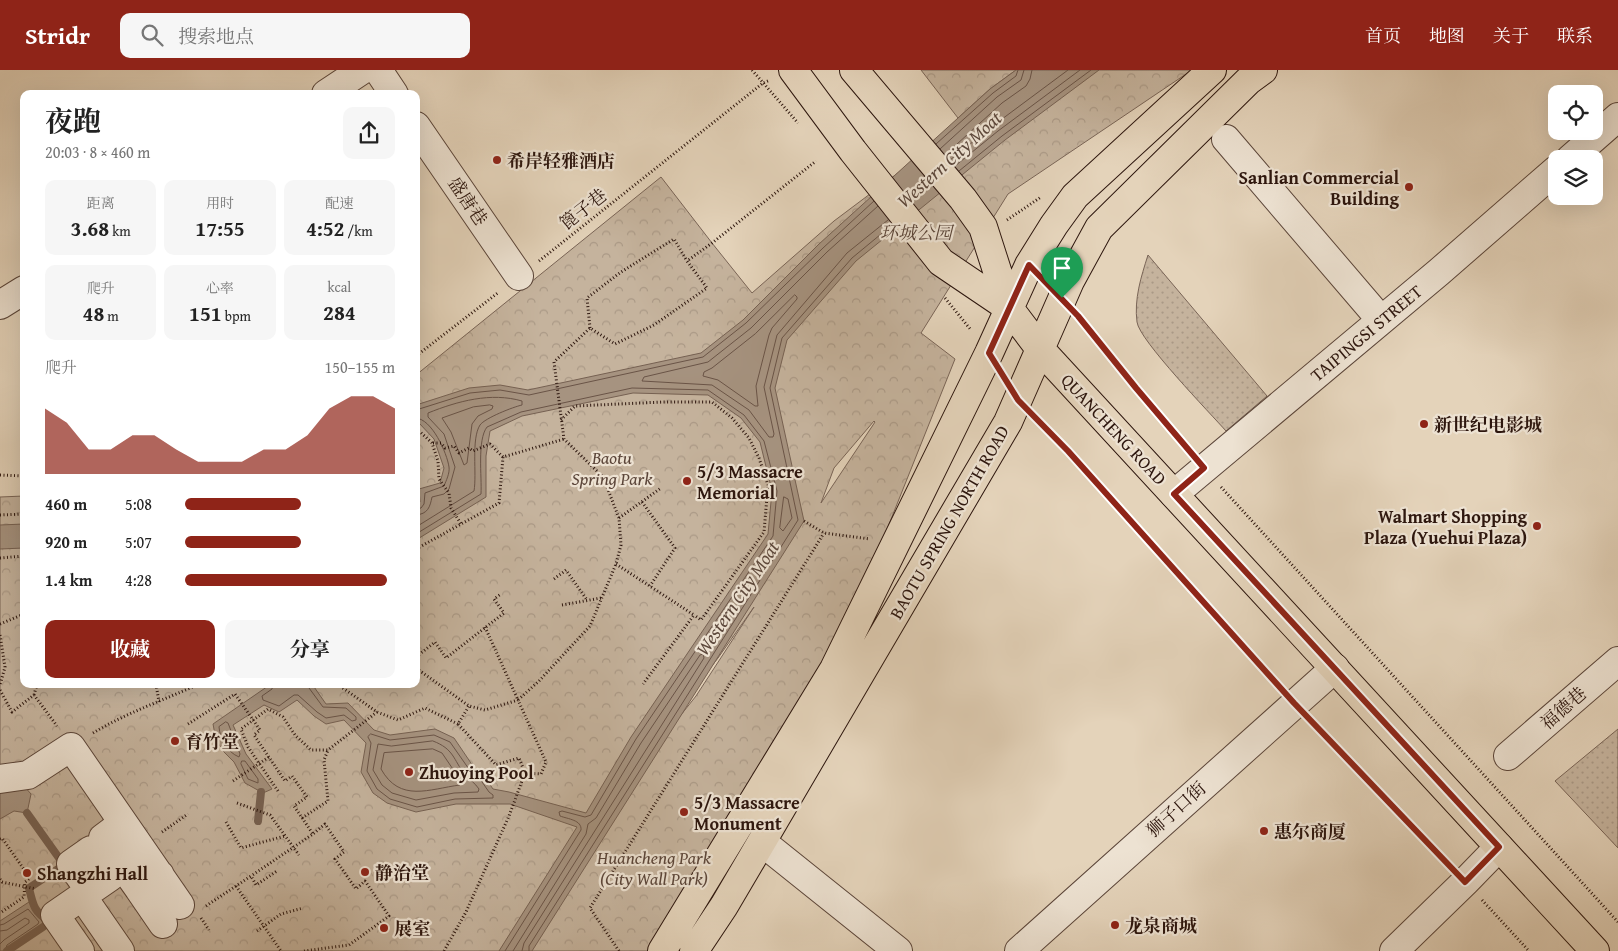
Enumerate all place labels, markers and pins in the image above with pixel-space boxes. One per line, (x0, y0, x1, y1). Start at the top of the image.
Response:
place label: 希岸轻雅酒店 (507, 147, 615, 174)
marker: 希岸轻雅酒店 (491, 154, 503, 166)
place label: Sanlian Commercial Building (1239, 164, 1400, 212)
marker: Sanlian Commercial Building (1403, 181, 1415, 193)
pin (1041, 247, 1083, 298)
place label: 新世纪电影城 (1434, 411, 1542, 438)
marker: 新世纪电影城 (1418, 418, 1430, 430)
place label: 5/3 Massacre Memorial (697, 458, 803, 506)
marker: 5/3 Massacre Memorial (681, 475, 693, 487)
place label: Walmart Shopping Plaza (Yuehui Plaza) (1364, 503, 1528, 551)
marker: Walmart Shopping Plaza (Yuehui Plaza) (1531, 520, 1543, 532)
place label: 育竹堂 (185, 728, 239, 755)
marker: 育竹堂 (169, 735, 181, 747)
place label: Zhuoying Pool (419, 759, 534, 786)
marker: Zhuoying Pool (403, 766, 415, 778)
place label: 5/3 Massacre Monument (694, 789, 800, 837)
marker: 5/3 Massacre Monument (678, 806, 690, 818)
place label: 惠尔商厦 (1274, 818, 1346, 845)
marker: 惠尔商厦 (1258, 825, 1270, 837)
place label: 静治堂 (375, 859, 429, 886)
place label: Shangzhi Hall (37, 860, 148, 887)
marker: 静治堂 (359, 866, 371, 878)
marker: Shangzhi Hall (21, 867, 33, 879)
place label: 龙泉商城 (1125, 912, 1197, 939)
place label: 展室 (394, 915, 430, 942)
marker: 龙泉商城 (1109, 919, 1121, 931)
marker: 展室 (378, 922, 390, 934)

